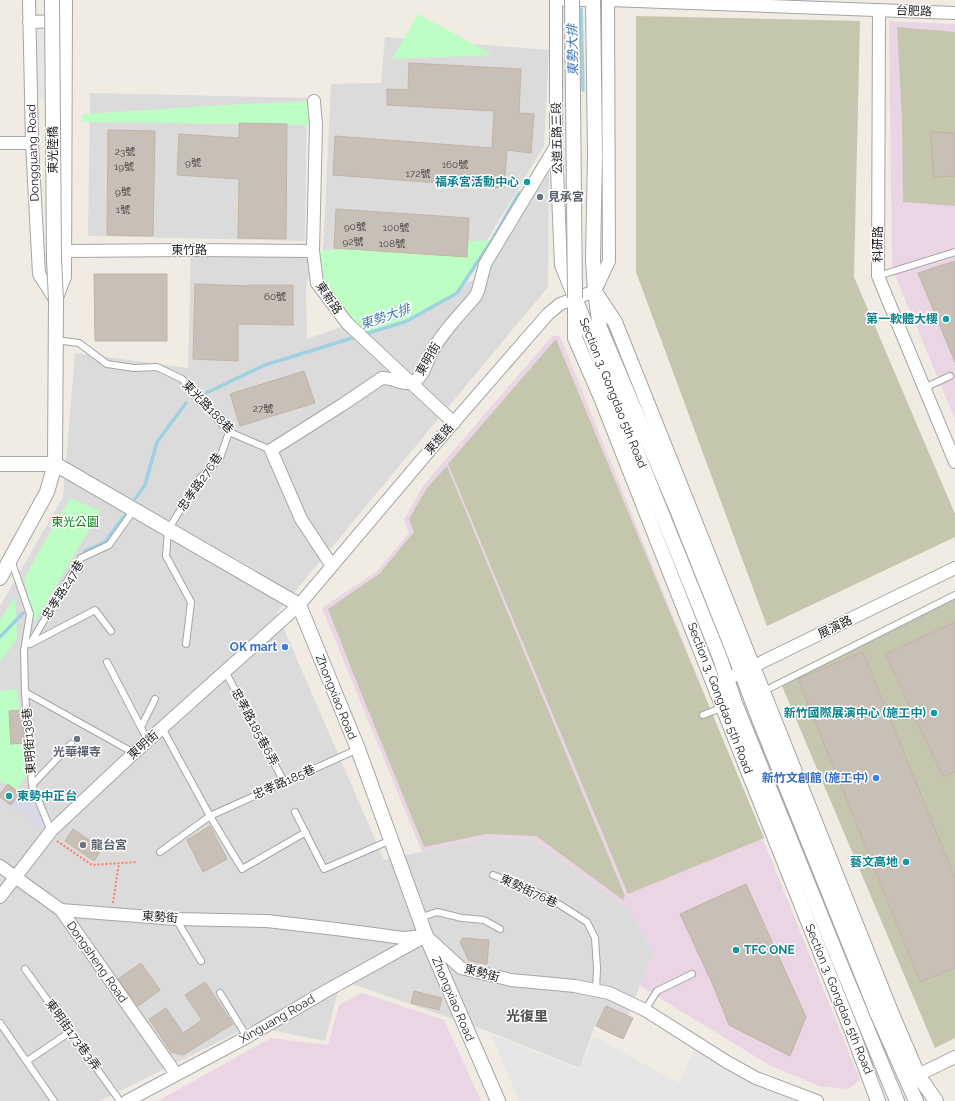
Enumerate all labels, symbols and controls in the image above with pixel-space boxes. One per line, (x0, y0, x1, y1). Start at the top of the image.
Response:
street label: 台肥路 (896, 3, 932, 19)
water label: 東勢大排 (565, 22, 580, 76)
street label: 公道五路三段 (549, 102, 565, 174)
street label: Dongguang Road (24, 104, 42, 202)
street label: 東光陸橋 (46, 126, 60, 174)
house number: 23號 (115, 146, 135, 157)
house number: 9號 (185, 157, 201, 168)
house number: 160號 (442, 159, 468, 170)
house number: 19號 (114, 161, 134, 172)
house number: 172號 (406, 168, 430, 179)
place label: 福承宮活動中心 (435, 175, 519, 189)
marker: 福承宮活動中心 (522, 177, 532, 187)
house number: 9號 (115, 186, 131, 197)
place label: 見承宮 (548, 190, 584, 204)
marker: 見承宮 (535, 192, 545, 202)
house number: 1號 (116, 204, 130, 215)
house number: 90號 (344, 221, 366, 232)
house number: 100號 (383, 222, 409, 233)
street label: 科研路 (871, 226, 885, 262)
house number: 92號 (342, 236, 364, 247)
house number: 108號 (379, 238, 405, 249)
street label: 東竹路 (171, 243, 207, 257)
street label: 東新路 (313, 279, 345, 317)
house number: 60號 (264, 291, 286, 302)
water label: 東勢大排 (358, 300, 414, 332)
place label: 第一軟體大樓 (866, 312, 938, 326)
marker: 第一軟體大樓 (941, 314, 951, 324)
street label: Section 3, Gongdao 5th Road (576, 316, 650, 470)
street label: 東明街 (413, 340, 443, 378)
street label: 東光路188巷 (180, 378, 236, 436)
house number: 27號 (253, 403, 273, 414)
street label: 東進路 (422, 421, 456, 457)
street label: 忠孝路276巷 (175, 450, 225, 514)
park label: 東光公園 (51, 515, 99, 529)
street label: 忠孝路247巷 (39, 558, 87, 622)
street label: 展演路 (816, 613, 854, 641)
street label: Section 3, Gongdao 5th Road (685, 620, 755, 776)
place label: OK mart (230, 640, 277, 654)
marker: OK mart (280, 642, 290, 652)
street label: Zhongxiao Road (313, 653, 359, 741)
street label: 忠孝路185巷6弄 (229, 686, 281, 768)
place label: 新竹國際展演中心 (施工中) (784, 706, 926, 720)
street label: 東明街138巷 (20, 707, 38, 775)
marker: 新竹國際展演中心 (施工中) (929, 708, 939, 718)
street label: 東明街 (125, 728, 161, 762)
marker: 光華禪寺 (72, 734, 82, 744)
place label: 光華禪寺 (53, 745, 101, 759)
street label: 忠孝路185巷 (251, 762, 317, 802)
place label: 新竹文創館 (施工中) (762, 771, 868, 785)
marker: 新竹文創館 (施工中) (871, 773, 881, 783)
place label: 東勢中正台 (17, 789, 77, 803)
marker: 東勢中正台 (4, 791, 14, 801)
place label: 龍台宮 (91, 838, 127, 852)
marker: 龍台宮 (78, 840, 88, 850)
place label: 藝文高地 (850, 855, 898, 869)
marker: 藝文高地 (901, 857, 911, 867)
street label: 東勢街76巷 (498, 872, 560, 910)
street label: 東勢街 (142, 909, 178, 925)
street label: Dongsheng Road (64, 919, 130, 1005)
street label: Section 3, Gongdao 5th Road (802, 922, 876, 1076)
place label: TFC ONE (744, 943, 795, 957)
marker: TFC ONE (731, 945, 741, 955)
street label: Zhongxiao Road (429, 955, 477, 1043)
street label: 東勢街 (463, 962, 501, 984)
street label: Xinguang Road (237, 992, 317, 1046)
street label: 東明街173巷3弄 (43, 997, 103, 1073)
district label: 光復里 (506, 1008, 548, 1024)

